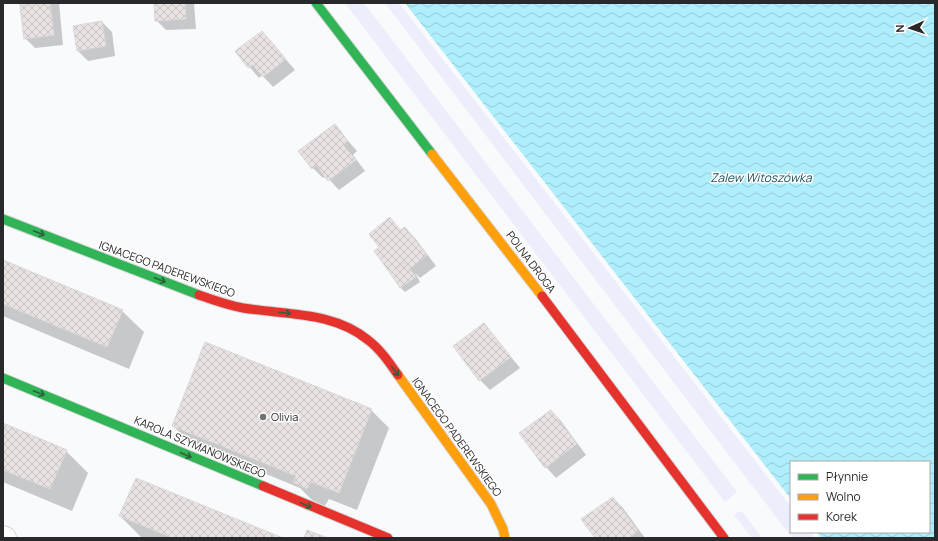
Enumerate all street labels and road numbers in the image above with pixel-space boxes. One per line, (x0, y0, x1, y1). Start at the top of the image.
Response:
street label: POLNA DROGA (503, 228, 560, 296)
street label: IGNACEGO PADEREWSKIEGO (97, 237, 237, 300)
street label: IGNACEGO PADEREWSKIEGO (409, 374, 506, 499)
street label: KAROLA SZYMANOWSKIEGO (132, 412, 268, 481)

